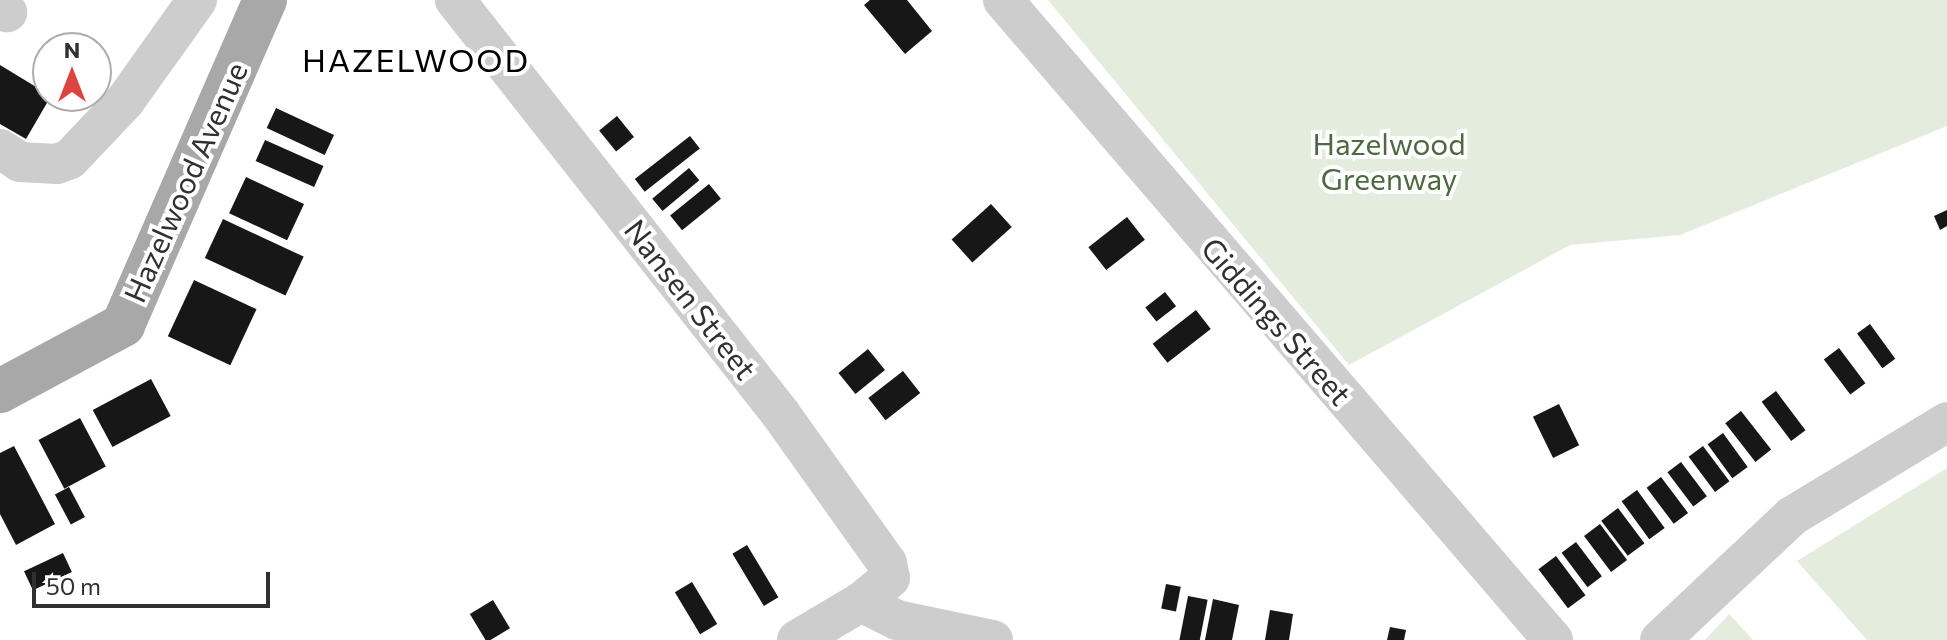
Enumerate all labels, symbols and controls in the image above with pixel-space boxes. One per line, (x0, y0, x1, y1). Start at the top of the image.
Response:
north arrow (32, 32, 112, 112)
text: N (64, 36, 80, 63)
district label: HAZELWOOD (302, 40, 530, 78)
street label: Hazelwood Avenue (116, 56, 254, 308)
park label: Hazelwood Greenway (1312, 125, 1466, 196)
street label: Nansen Street (617, 212, 765, 386)
street label: Giddings Street (1195, 230, 1359, 412)
scale bar (36, 556, 274, 606)
text: 50 m (46, 571, 101, 600)

